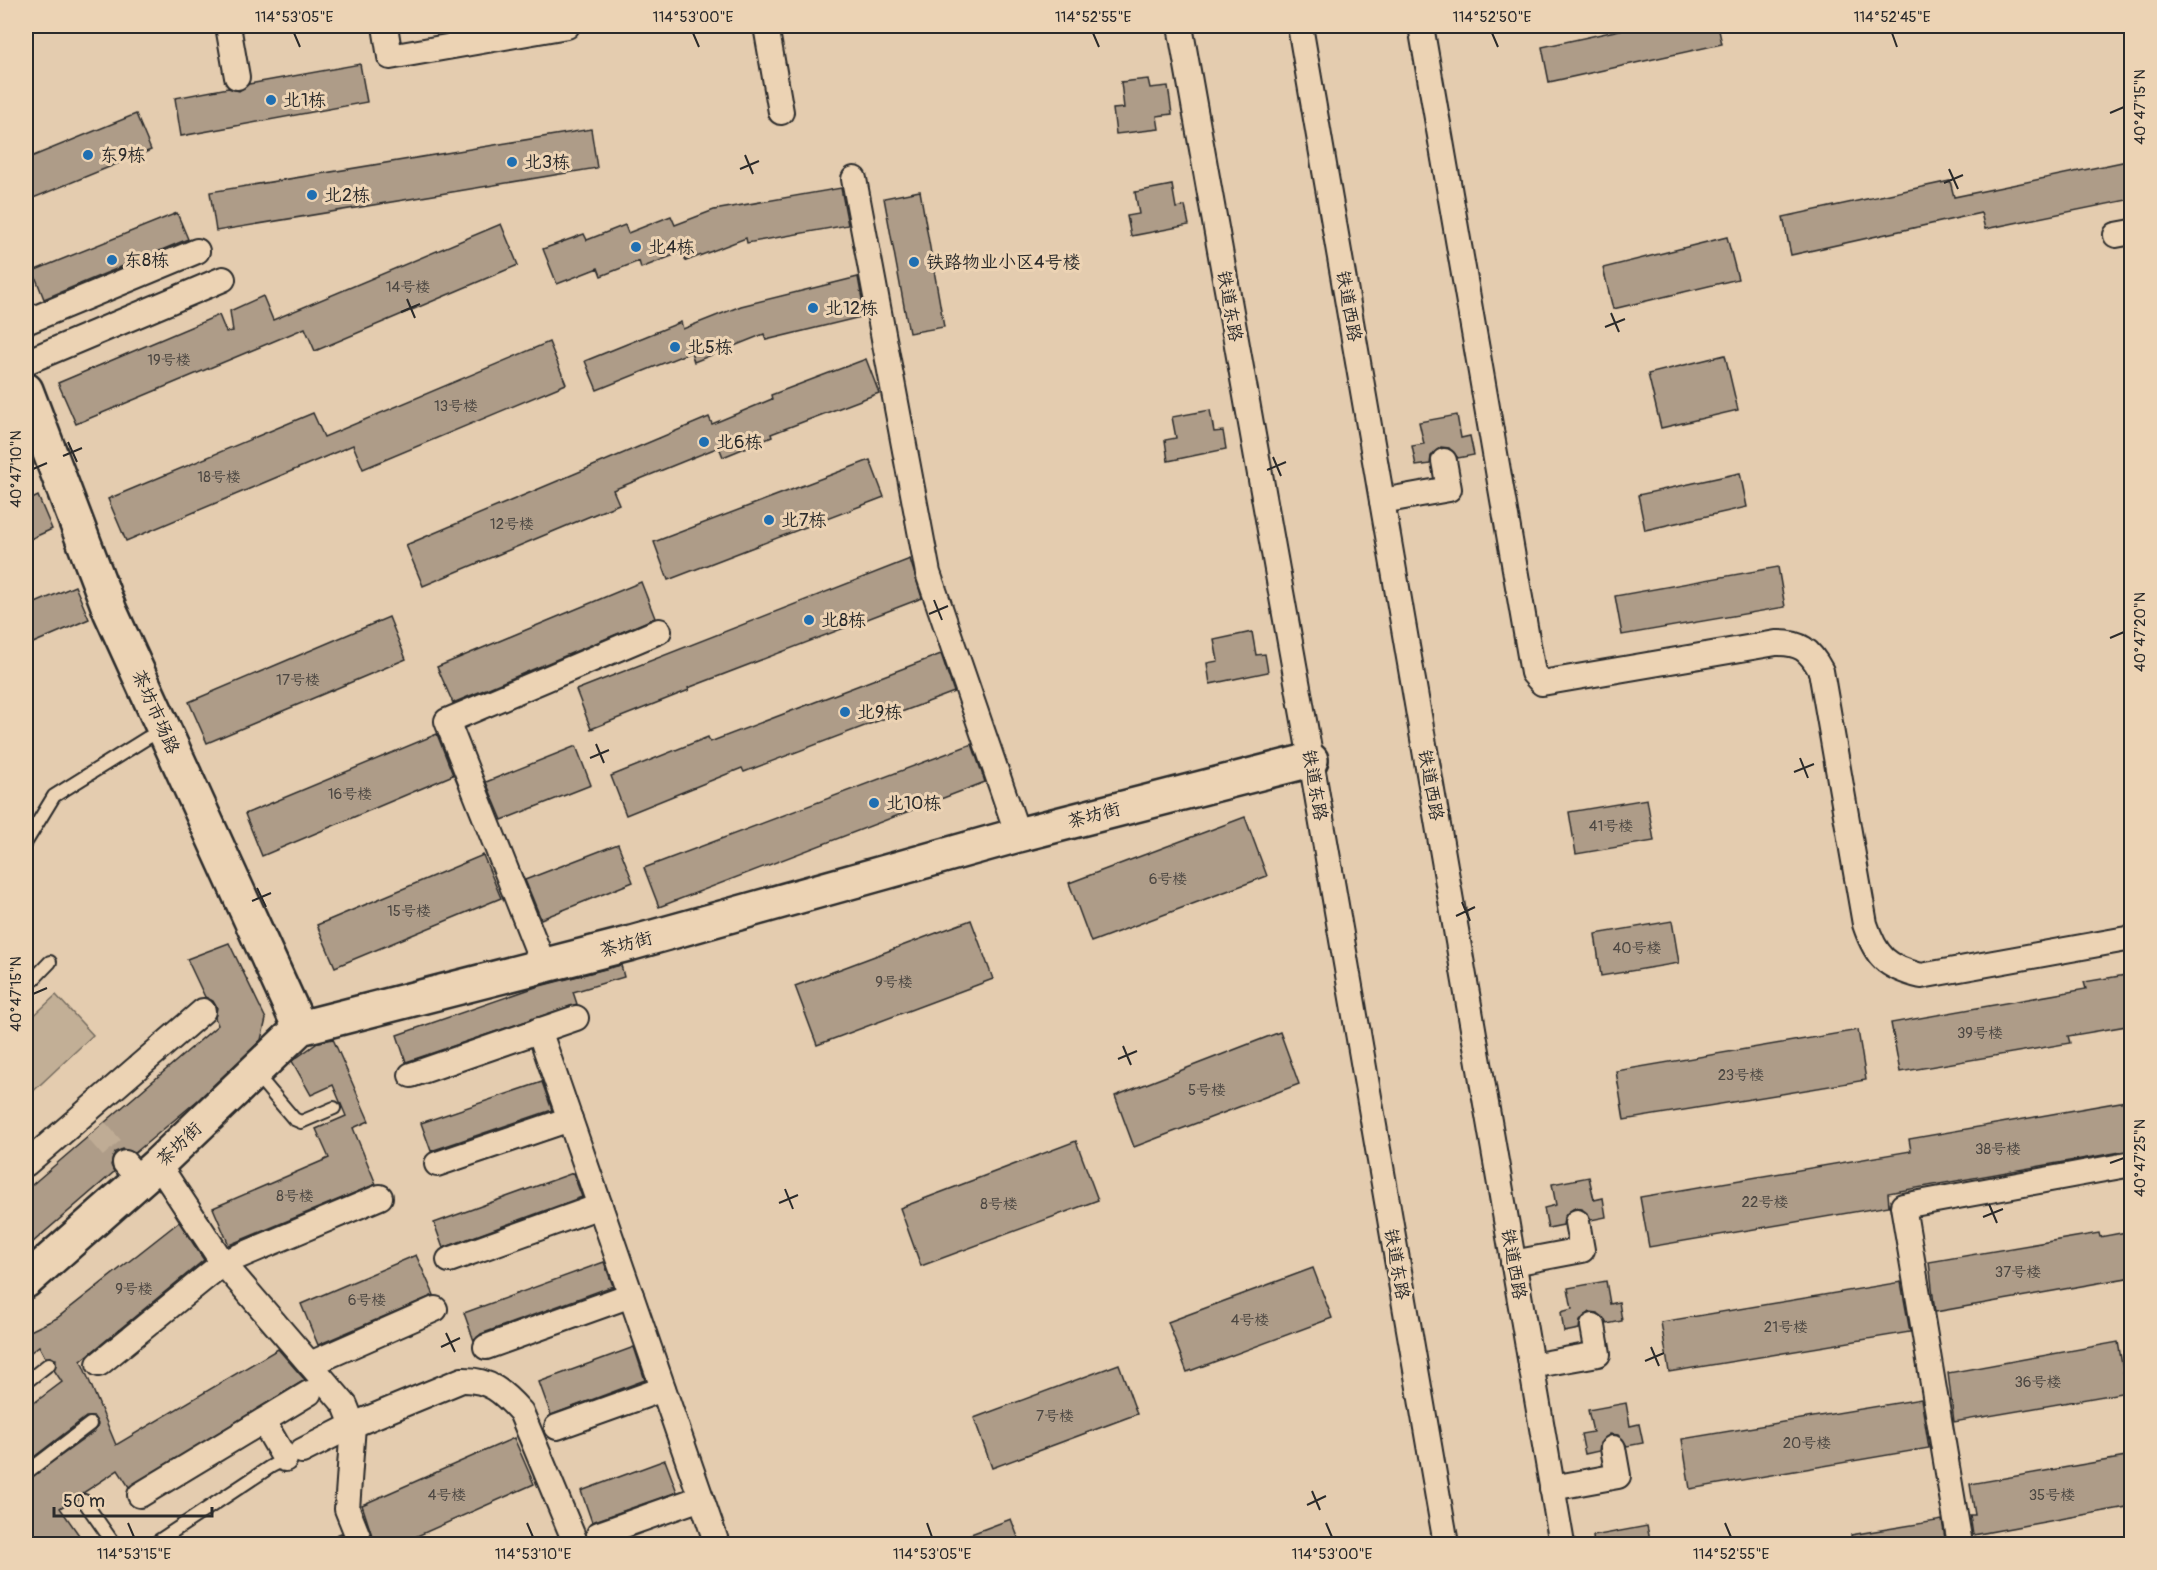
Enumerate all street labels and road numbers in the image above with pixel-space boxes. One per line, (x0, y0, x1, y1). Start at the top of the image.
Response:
street label: 铁道东路 (1212, 269, 1247, 344)
street label: 铁道西路 (1331, 269, 1366, 344)
street label: 茶坊市场路 (127, 666, 184, 758)
street label: 铁道东路 (1297, 748, 1332, 823)
street label: 铁道西路 (1413, 748, 1448, 823)
street label: 茶坊街 (1065, 797, 1123, 834)
street label: 茶坊街 (597, 926, 655, 963)
street label: 茶坊街 (152, 1117, 207, 1171)
street label: 铁道东路 (1379, 1227, 1414, 1302)
street label: 铁道西路 (1496, 1227, 1531, 1302)

